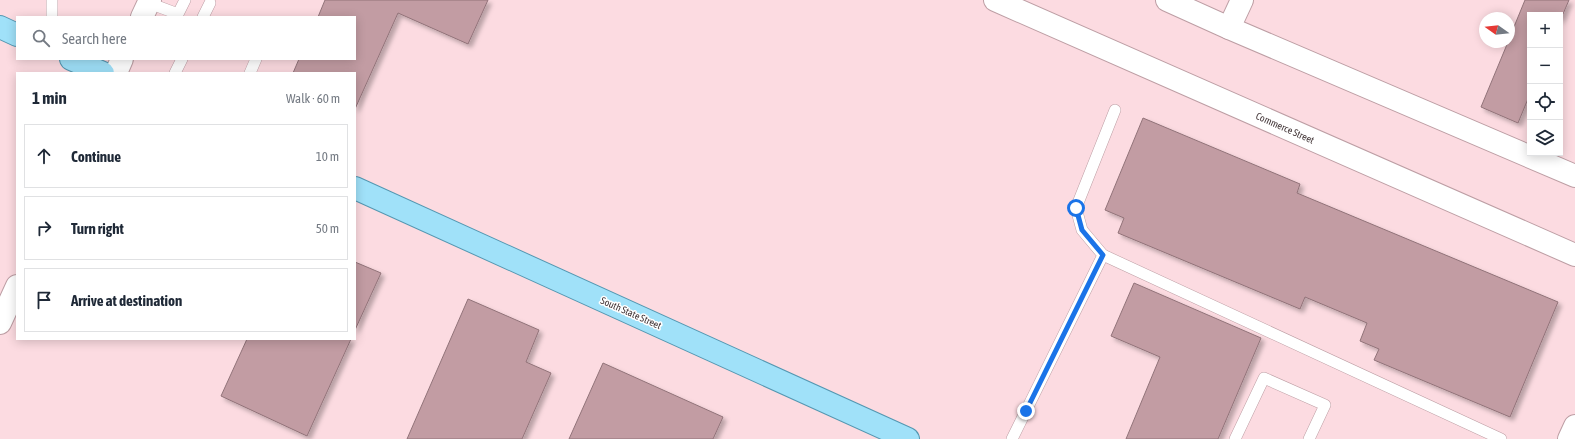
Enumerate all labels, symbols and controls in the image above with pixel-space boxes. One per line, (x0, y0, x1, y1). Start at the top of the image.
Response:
north arrow (1479, 12, 1515, 48)
map controls (1527, 12, 1563, 156)
button: + (1527, 12, 1563, 48)
search box (16, 16, 356, 60)
icon: search (30, 27, 52, 49)
text: Search here (62, 30, 127, 47)
button: − (1527, 48, 1563, 84)
button: locate (1527, 84, 1563, 120)
text: 1 min (32, 88, 67, 108)
text: Walk · 60 m (286, 91, 340, 106)
street label: Commerce Street (1254, 110, 1316, 146)
button: layers (1527, 120, 1563, 156)
icon: ahead (33, 145, 55, 167)
text: Continue (71, 148, 121, 165)
text: 10 m (316, 149, 339, 164)
route start (1067, 199, 1085, 217)
icon: right (33, 217, 55, 239)
text: Turn right (71, 220, 124, 237)
text: 50 m (316, 221, 339, 236)
icon: arrive (33, 289, 55, 311)
text: Arrive at destination (71, 292, 182, 309)
street label: South State Street (599, 295, 663, 331)
route end (1017, 402, 1035, 420)

